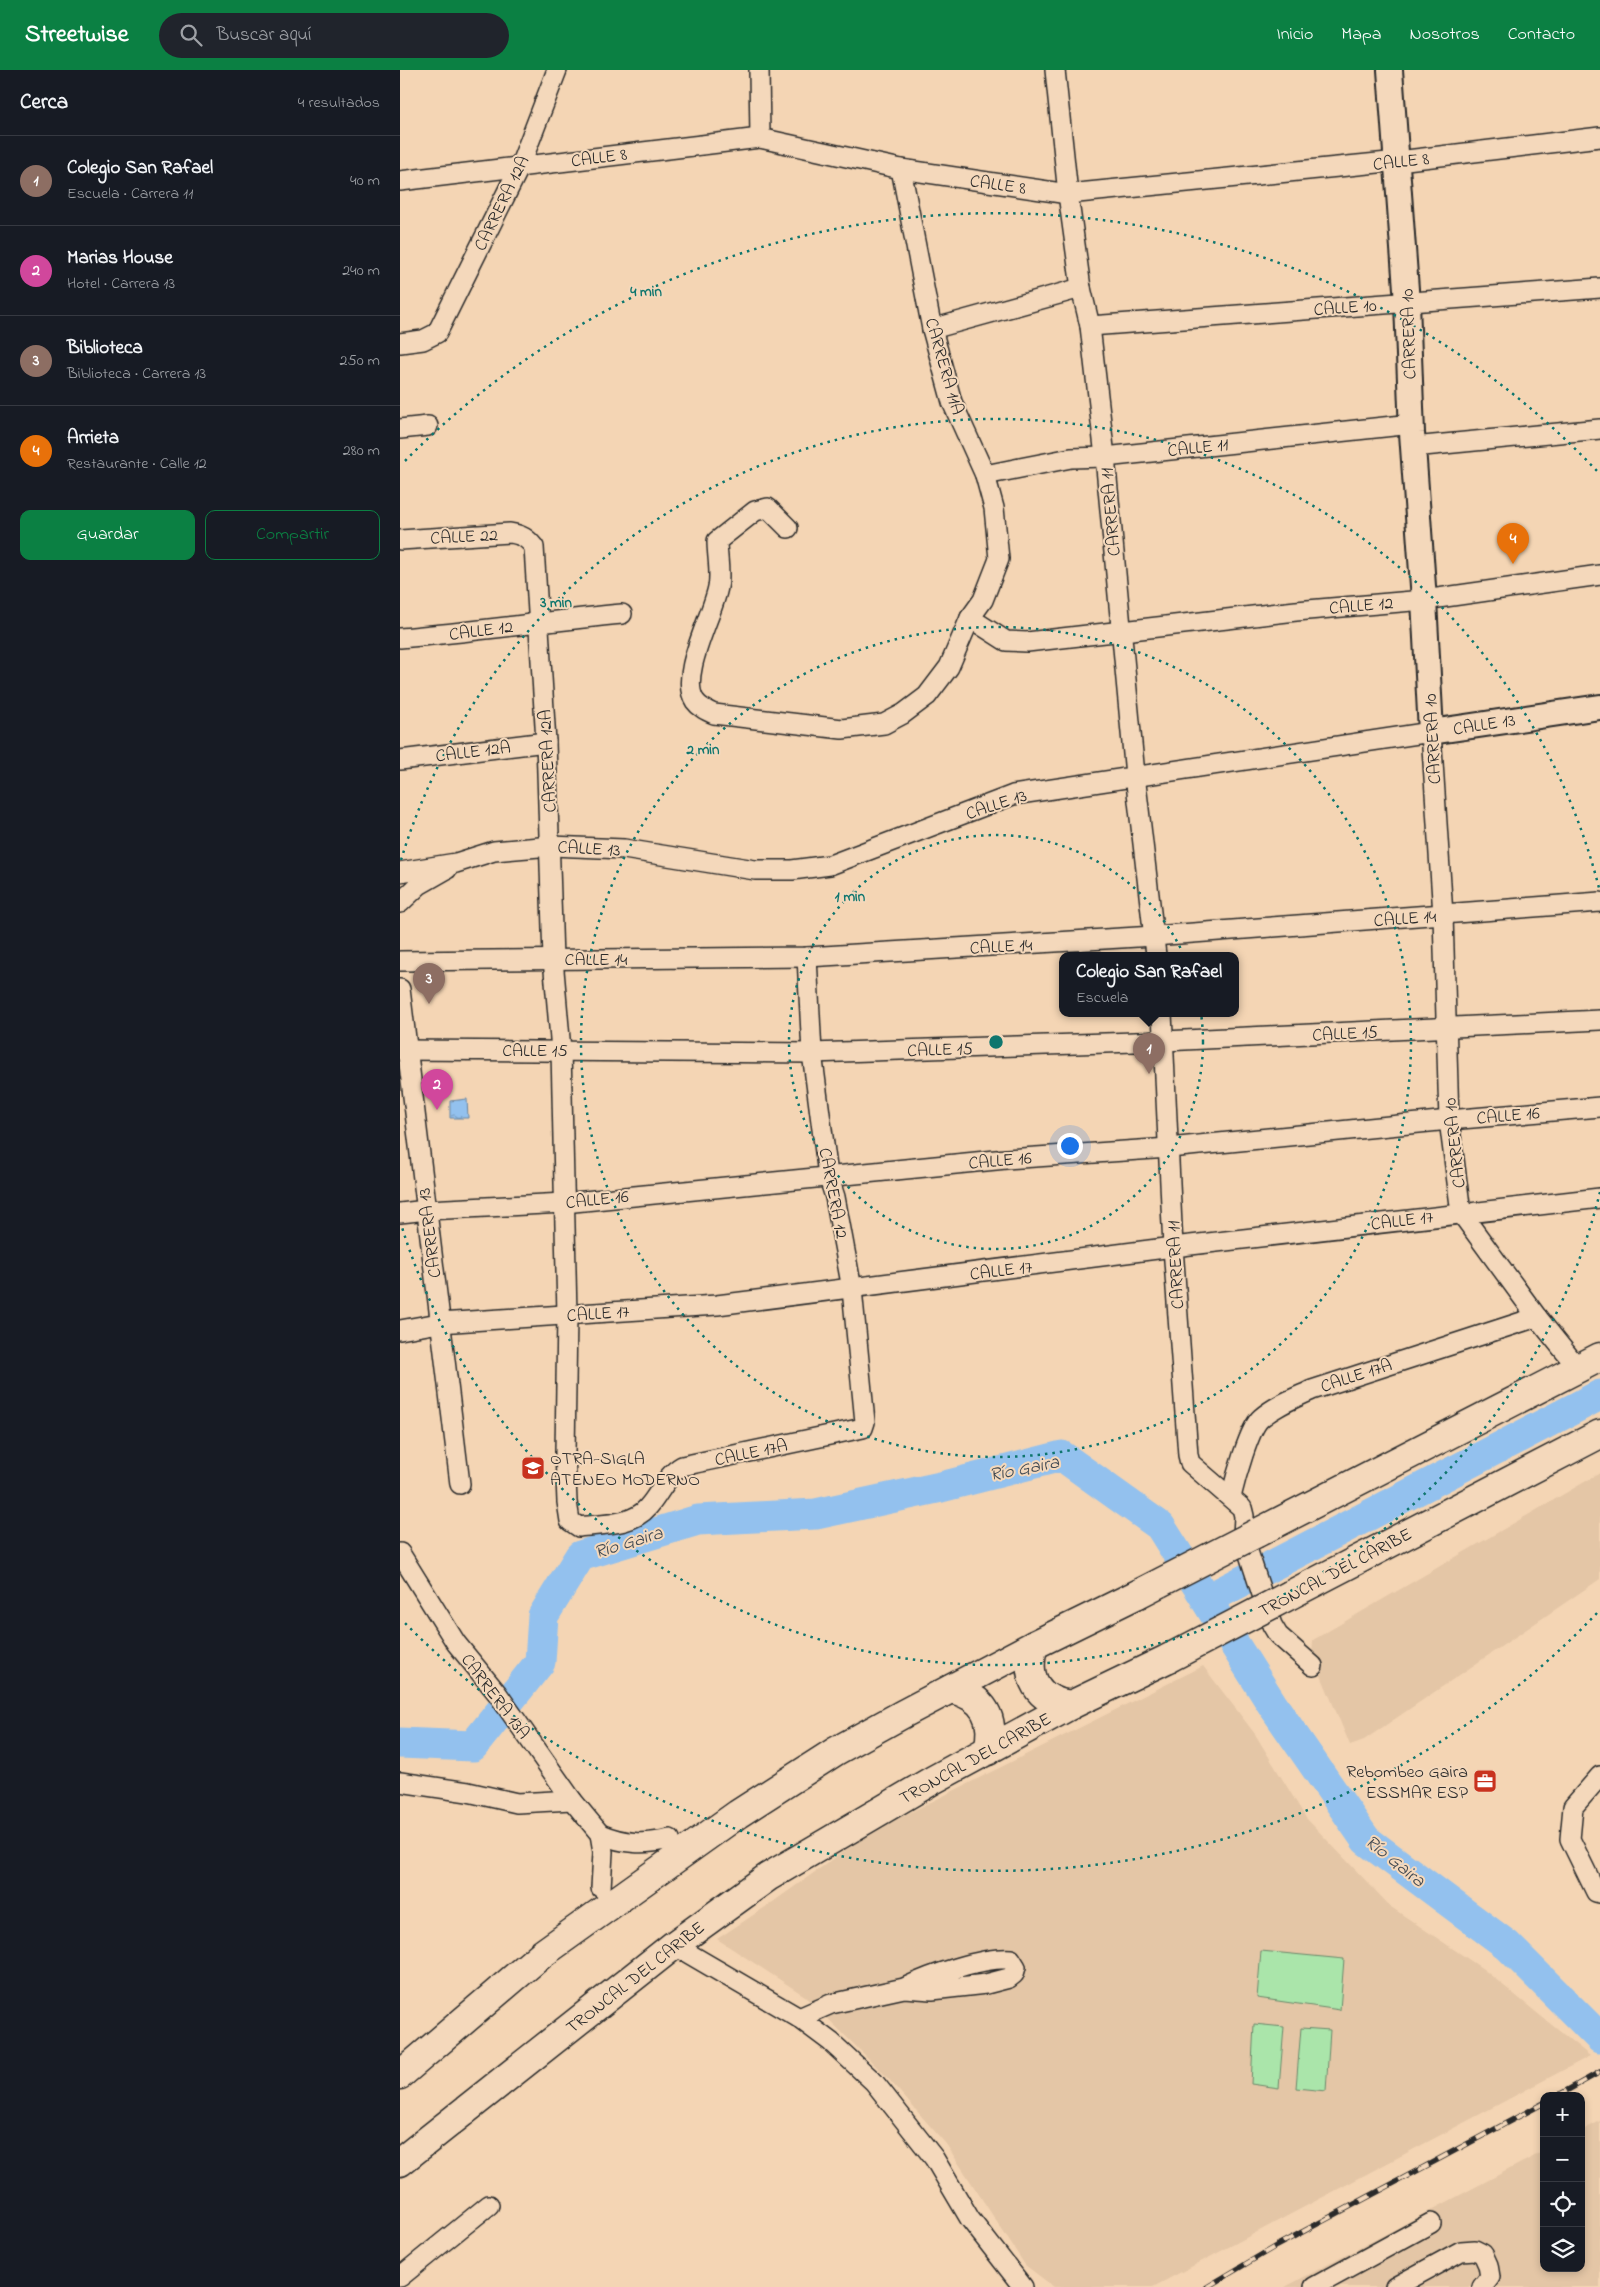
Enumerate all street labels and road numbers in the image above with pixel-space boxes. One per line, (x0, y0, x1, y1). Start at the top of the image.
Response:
street label: CALLE 8 (570, 143, 629, 175)
street label: CALLE 8 (1372, 147, 1431, 179)
street label: CARRERA 12A (469, 152, 537, 256)
street label: CALLE 8 (968, 169, 1028, 203)
street label: CARRERA 10 (1395, 288, 1425, 380)
street label: CALLE 10 (1313, 294, 1378, 324)
street label: CARRERA 11A (917, 315, 969, 418)
street label: CALLE 11 (1166, 433, 1230, 465)
street label: CARRERA 11 (1095, 466, 1129, 557)
street label: CALLE 22 (430, 523, 499, 553)
street label: CALLE 12 (1328, 591, 1394, 623)
street label: CALLE 12 (448, 615, 515, 649)
street label: CARRERA 10 (1419, 693, 1449, 785)
street label: CALLE 13 (1451, 708, 1517, 744)
street label: CARRERA 12A (533, 709, 565, 813)
street label: CALLE 12A (434, 735, 512, 770)
street label: CALLE 13 (963, 784, 1031, 828)
street label: CALLE 13 (557, 835, 621, 865)
street label: CALLE 14 (1373, 905, 1438, 935)
street label: CALLE 14 (969, 933, 1034, 963)
street label: CALLE 14 (565, 948, 628, 974)
street label: CALLE 15 (1312, 1020, 1379, 1050)
street label: CALLE 15 (907, 1037, 973, 1065)
street label: CALLE 15 (502, 1039, 568, 1065)
street label: CARRERA 10 (1438, 1096, 1474, 1189)
street label: CALLE 16 (1475, 1101, 1541, 1133)
street label: CARRERA 12 (810, 1146, 854, 1241)
street label: CALLE 16 (967, 1146, 1033, 1178)
street label: CALLE 16 (564, 1185, 630, 1217)
street label: CARRERA 13 (413, 1186, 449, 1279)
street label: CALLE 17 (1369, 1205, 1436, 1239)
street label: CARRERA 11 (1162, 1220, 1192, 1310)
street label: CALLE 17 (968, 1255, 1035, 1289)
street label: CALLE 17 (566, 1300, 631, 1330)
street label: CALLE 17A (1317, 1353, 1396, 1401)
street label: CALLE 17A (713, 1434, 790, 1474)
street label: TRONCAL DEL CARIBE (1255, 1522, 1417, 1625)
street label: CARRERA 13A (453, 1649, 535, 1746)
street label: TRONCAL DEL CARIBE (895, 1707, 1057, 1812)
street label: TRONCAL DEL CARIBE (561, 1916, 711, 2041)

